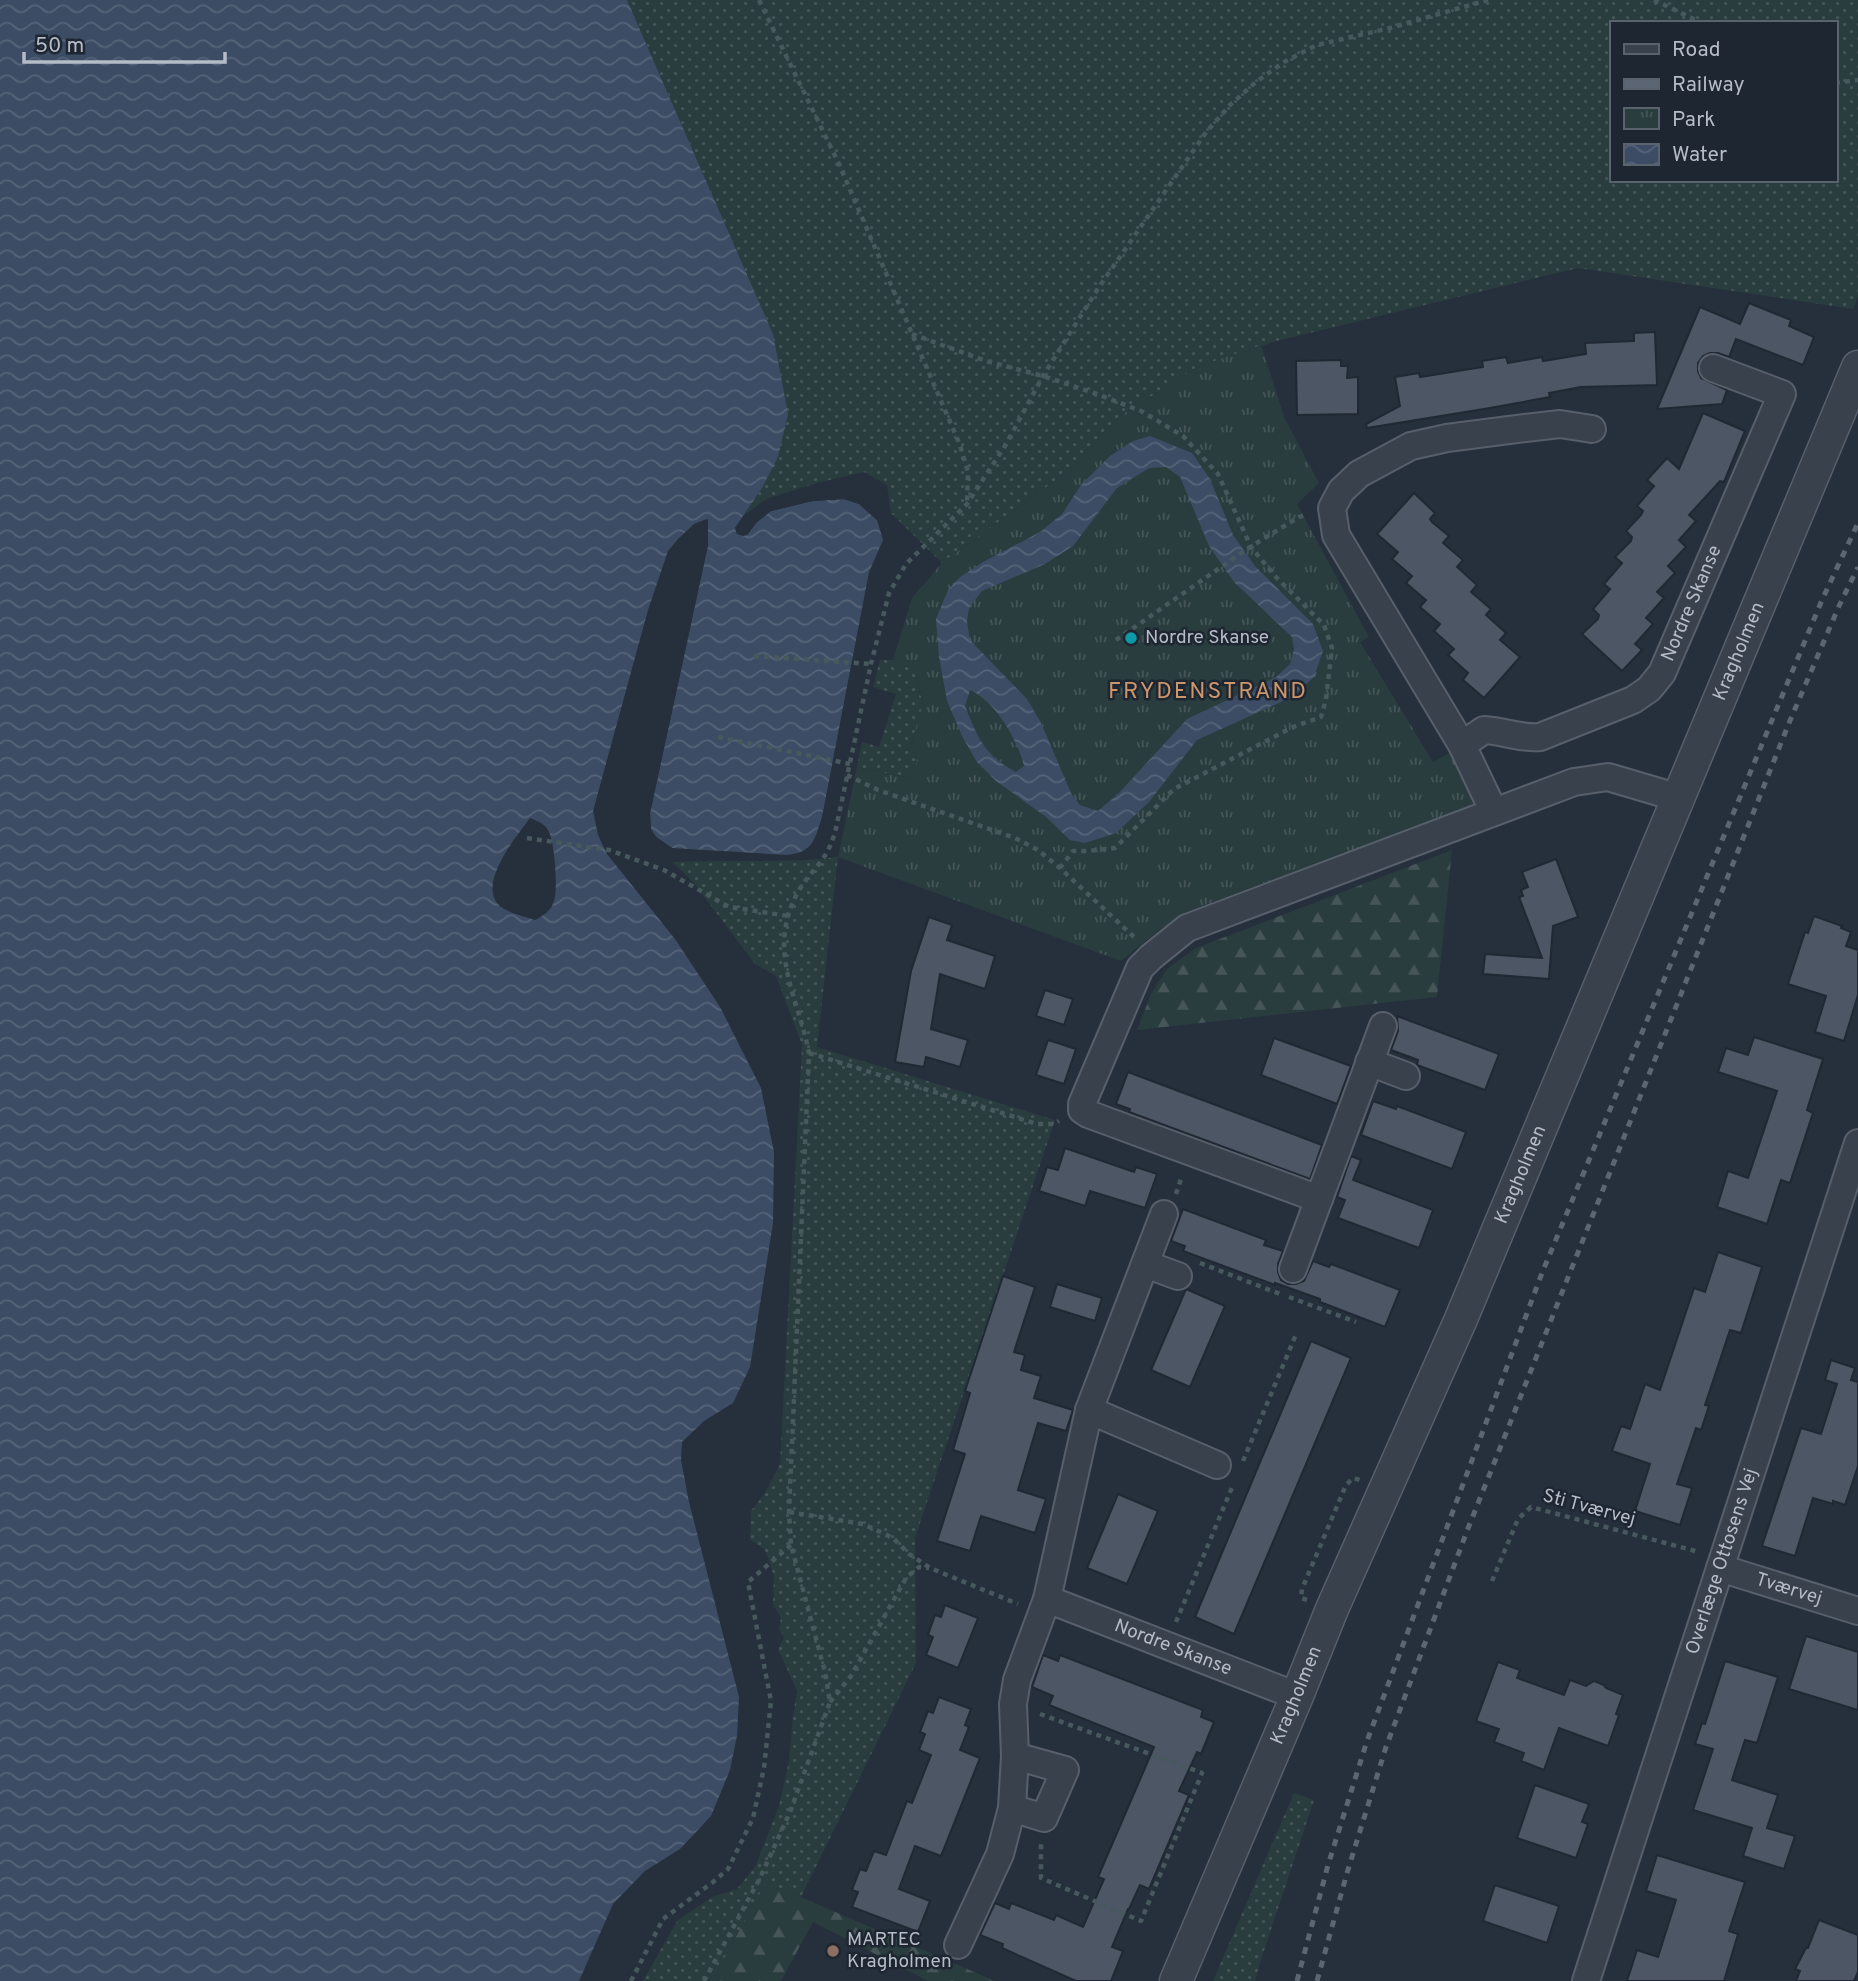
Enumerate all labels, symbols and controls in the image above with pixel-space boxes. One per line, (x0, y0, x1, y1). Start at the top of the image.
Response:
scale bar (24, 21, 226, 65)
legend (1610, 21, 1837, 182)
text: 50 m (35, 33, 84, 60)
text: Road (1672, 37, 1721, 64)
text: Railway (1672, 72, 1745, 99)
text: Park (1672, 107, 1715, 134)
text: Water (1672, 142, 1727, 169)
street label: Nordre Skanse (1656, 542, 1727, 665)
street label: Kragholmen (1708, 599, 1771, 704)
place label: Nordre Skanse (1145, 626, 1269, 650)
marker: Nordre Skanse (1123, 630, 1139, 646)
district label: FRYDENSTRAND (1108, 678, 1308, 707)
street label: Kragholmen (1490, 1122, 1552, 1228)
street label: Overlæge Ottosens Vej (1681, 1465, 1764, 1658)
street label: Sti Tværvej (1540, 1484, 1638, 1532)
street label: Tværvej (1753, 1568, 1825, 1611)
street label: Nordre Skanse (1111, 1614, 1235, 1681)
street label: Kragholmen (1266, 1643, 1328, 1749)
place label: MARTEC Kragholmen (847, 1928, 952, 1974)
marker: MARTEC Kragholmen (825, 1943, 841, 1959)

